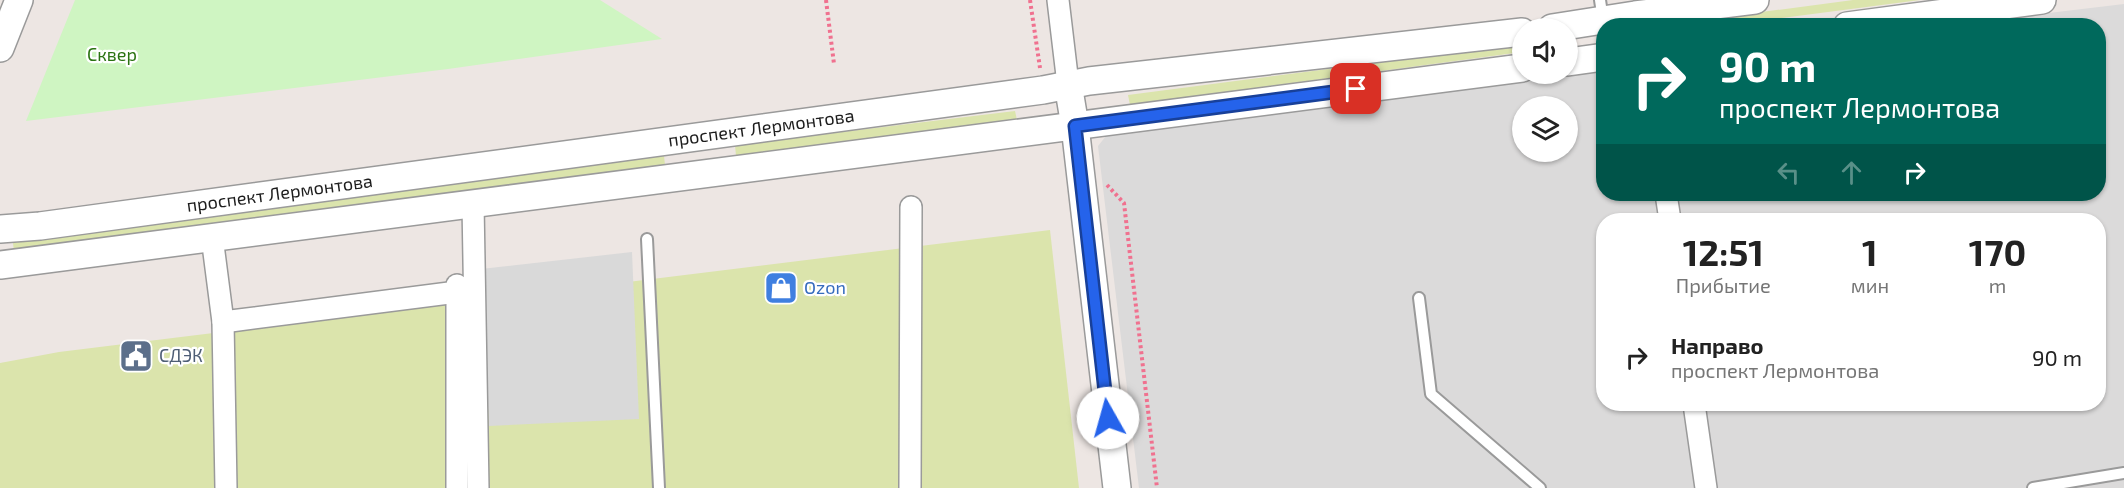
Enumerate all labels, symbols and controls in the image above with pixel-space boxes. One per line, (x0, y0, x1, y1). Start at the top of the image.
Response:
map controls (1512, 18, 1578, 162)
button: sound (1512, 18, 1578, 84)
text: 90 m (1719, 40, 1816, 90)
icon: right (1620, 42, 1698, 120)
park label: Сквер (87, 43, 137, 65)
pin (1330, 63, 1381, 114)
icon: arrive (1339, 72, 1372, 105)
text: проспект Лермонтова (1719, 91, 2000, 123)
button: layers (1512, 96, 1578, 162)
street label: проспект Лермонтова (667, 104, 856, 151)
icon: left (1772, 156, 1805, 189)
icon: ahead (1835, 156, 1868, 189)
icon: right (1898, 156, 1931, 189)
street label: проспект Лермонтова (185, 169, 374, 216)
text: 12:51 (1683, 230, 1764, 273)
text: 1 (1862, 230, 1878, 273)
text: 170 (1969, 230, 2026, 273)
shop icon: Ozon (763, 270, 799, 306)
text: Прибытие (1676, 273, 1771, 297)
text: мин (1851, 273, 1889, 297)
text: m (1989, 273, 2006, 297)
place label: Ozon (804, 276, 846, 298)
text: Направо (1671, 332, 1764, 358)
public building icon: СДЭК (118, 338, 154, 374)
icon: right (1620, 341, 1653, 374)
place label: СДЭК (159, 344, 203, 366)
text: 90 m (2032, 344, 2082, 370)
text: проспект Лермонтова (1671, 358, 1879, 382)
position arrow (1076, 386, 1140, 450)

